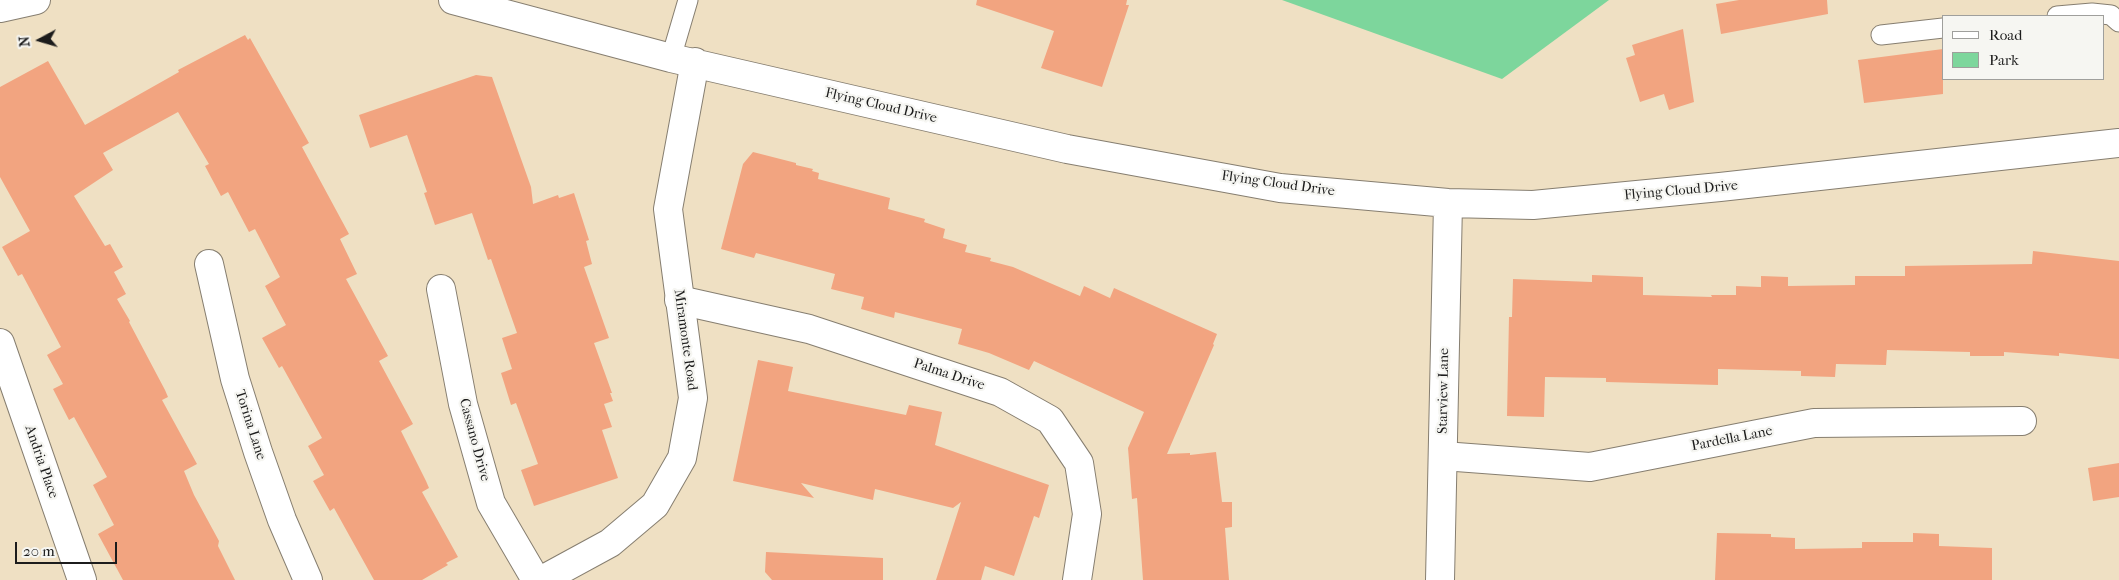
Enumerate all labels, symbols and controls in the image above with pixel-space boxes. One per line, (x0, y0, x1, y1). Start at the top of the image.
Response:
north arrow (15, 15, 65, 65)
legend (1942, 15, 2104, 80)
text: Road (1989, 26, 2022, 44)
text: N (16, 35, 34, 48)
text: Park (1989, 51, 2019, 69)
street label: Flying Cloud Drive (823, 85, 939, 127)
street label: Flying Cloud Drive (1220, 168, 1336, 200)
street label: Flying Cloud Drive (1623, 178, 1739, 204)
street label: Miramonte Road (670, 288, 700, 392)
street label: Starview Lane (1435, 348, 1453, 434)
street label: Palma Drive (911, 356, 987, 394)
street label: Torina Lane (231, 388, 269, 462)
street label: Cassano Drive (455, 397, 493, 483)
street label: Andria Place (21, 423, 61, 501)
street label: Pardella Lane (1690, 423, 1774, 455)
scale bar (18, 532, 120, 564)
text: 20 m (23, 542, 55, 560)

